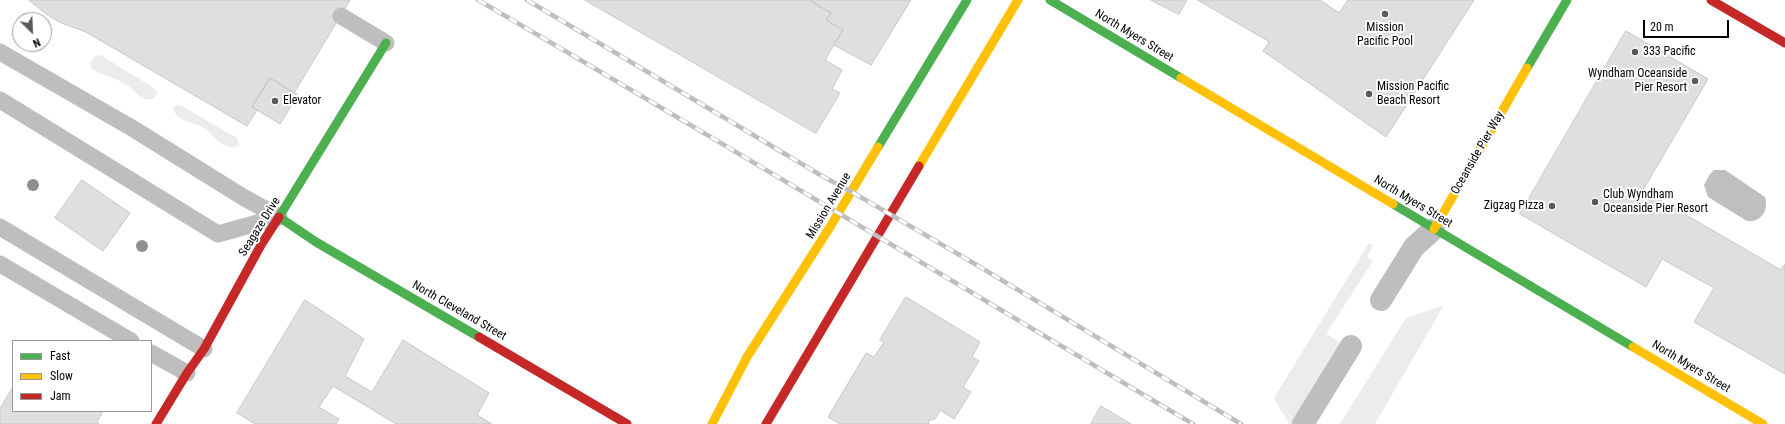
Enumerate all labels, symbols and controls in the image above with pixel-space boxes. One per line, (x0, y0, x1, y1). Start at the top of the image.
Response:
street label: North Myers Street (1092, 7, 1176, 65)
marker: Mission Pacific Pool (1380, 9, 1390, 19)
north arrow (12, 12, 52, 52)
scale bar (1645, 12, 1731, 38)
text: 20 m (1650, 20, 1674, 34)
place label: Mission Pacific Pool (1357, 21, 1413, 49)
text: N (31, 35, 42, 50)
place label: 333 Pacific (1643, 45, 1696, 59)
marker: 333 Pacific (1630, 47, 1640, 57)
place label: Wyndham Oceanside Pier Resort (1588, 67, 1687, 95)
marker: Wyndham Oceanside Pier Resort (1690, 76, 1700, 86)
place label: Mission Pacific Beach Resort (1377, 80, 1449, 108)
marker: Mission Pacific Beach Resort (1364, 89, 1374, 99)
place label: Elevator (283, 94, 321, 108)
marker: Elevator (270, 96, 280, 106)
street label: Oceanside Pier Way (1448, 109, 1508, 197)
street label: Mission Avenue (804, 170, 854, 242)
street label: North Myers Street (1371, 173, 1455, 231)
place label: Club Wyndham Oceanside Pier Resort (1603, 188, 1708, 216)
street label: Seagaze Drive (236, 195, 284, 259)
marker: Club Wyndham Oceanside Pier Resort (1590, 197, 1600, 207)
place label: Zigzag Pizza (1484, 199, 1544, 213)
marker: Zigzag Pizza (1547, 201, 1557, 211)
street label: North Cleveland Street (409, 278, 509, 344)
street label: North Myers Street (1649, 338, 1733, 396)
legend (12, 340, 152, 412)
text: Fast (50, 349, 70, 363)
text: Slow (50, 369, 73, 383)
text: Jam (50, 389, 71, 403)

